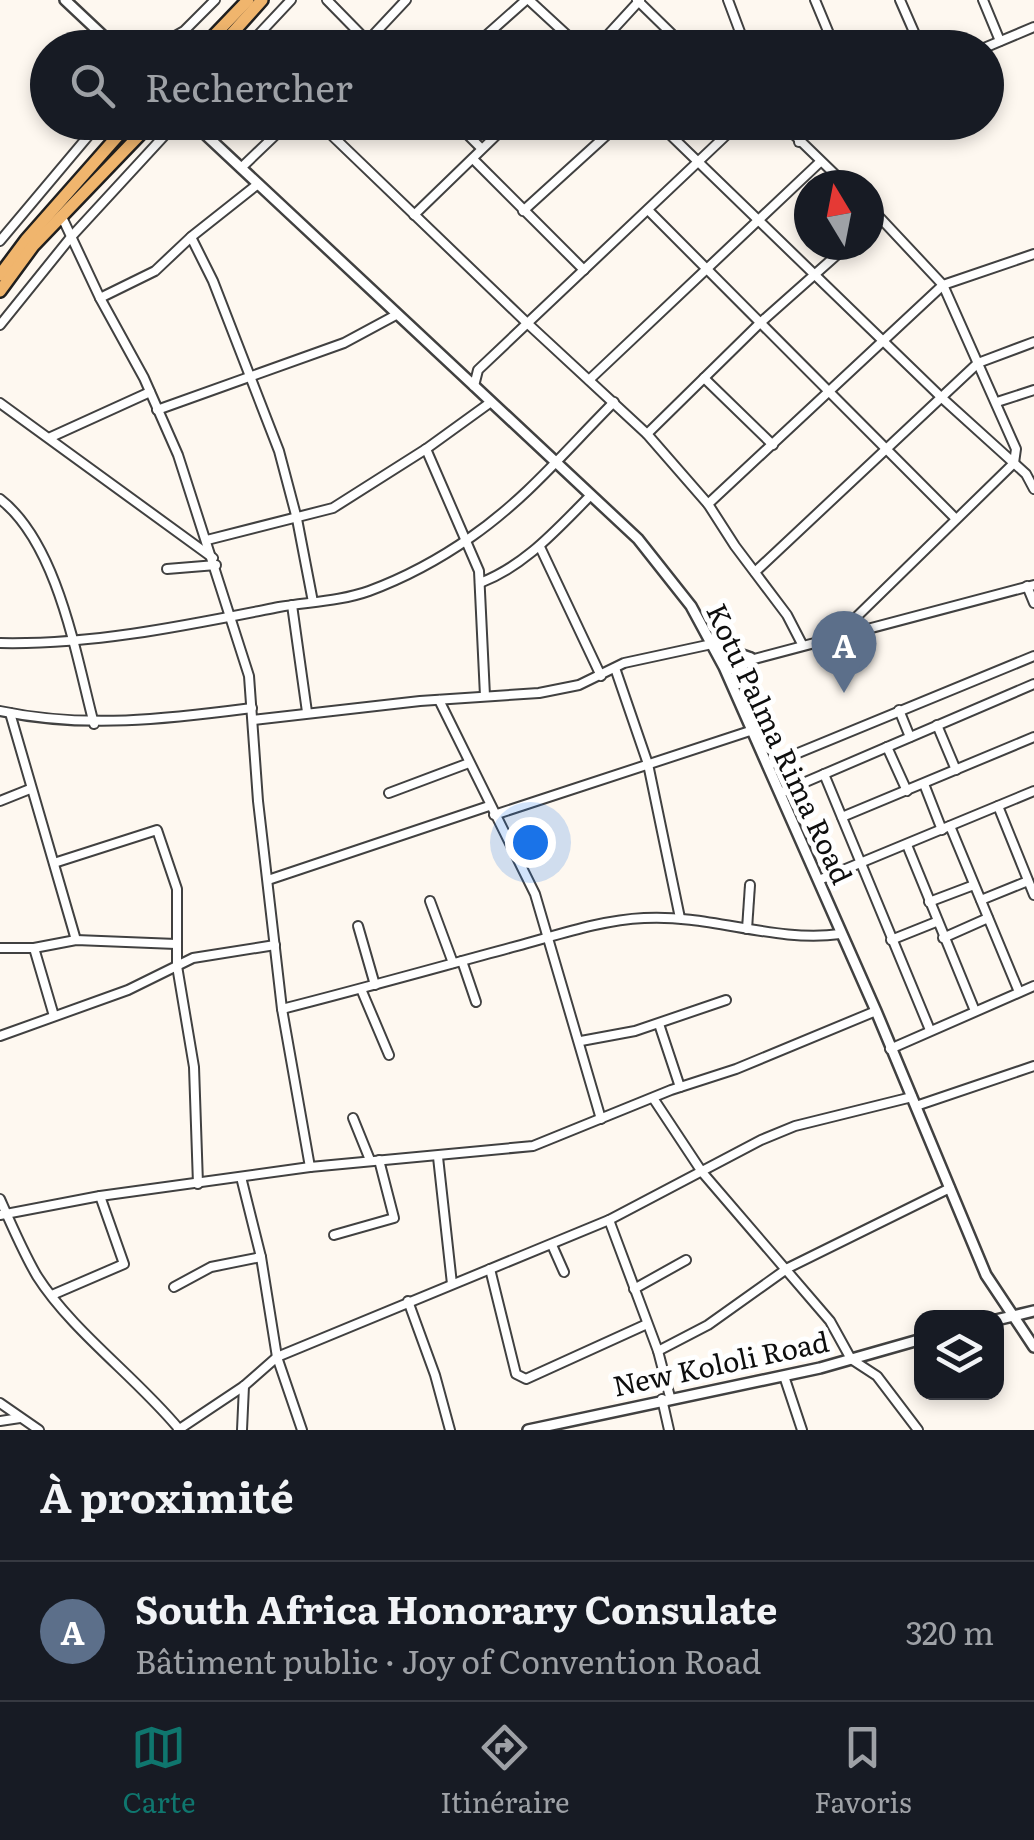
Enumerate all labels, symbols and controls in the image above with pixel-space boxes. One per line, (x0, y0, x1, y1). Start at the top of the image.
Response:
search box (30, 30, 1004, 140)
text: Rechercher (145, 57, 353, 114)
icon: search (65, 58, 120, 113)
north arrow (794, 170, 884, 260)
street label: Kotu Palma Rima Road (697, 596, 864, 890)
pin: A (812, 610, 876, 693)
your location (505, 817, 556, 868)
map controls (914, 1310, 1004, 1400)
button: layers (914, 1310, 1004, 1400)
street label: New Kololi Road (609, 1319, 832, 1405)
text: À proximité (40, 1464, 294, 1526)
text: South Africa Honorary Consulate (135, 1579, 777, 1636)
text: A (60, 1607, 85, 1655)
text: 320 m (905, 1607, 994, 1655)
text: Bâtiment public · Joy of Convention Road (135, 1636, 761, 1684)
tab: Carte (122, 1720, 195, 1822)
tab: Itinéraire (440, 1720, 570, 1822)
tab: Favoris (814, 1720, 912, 1822)

